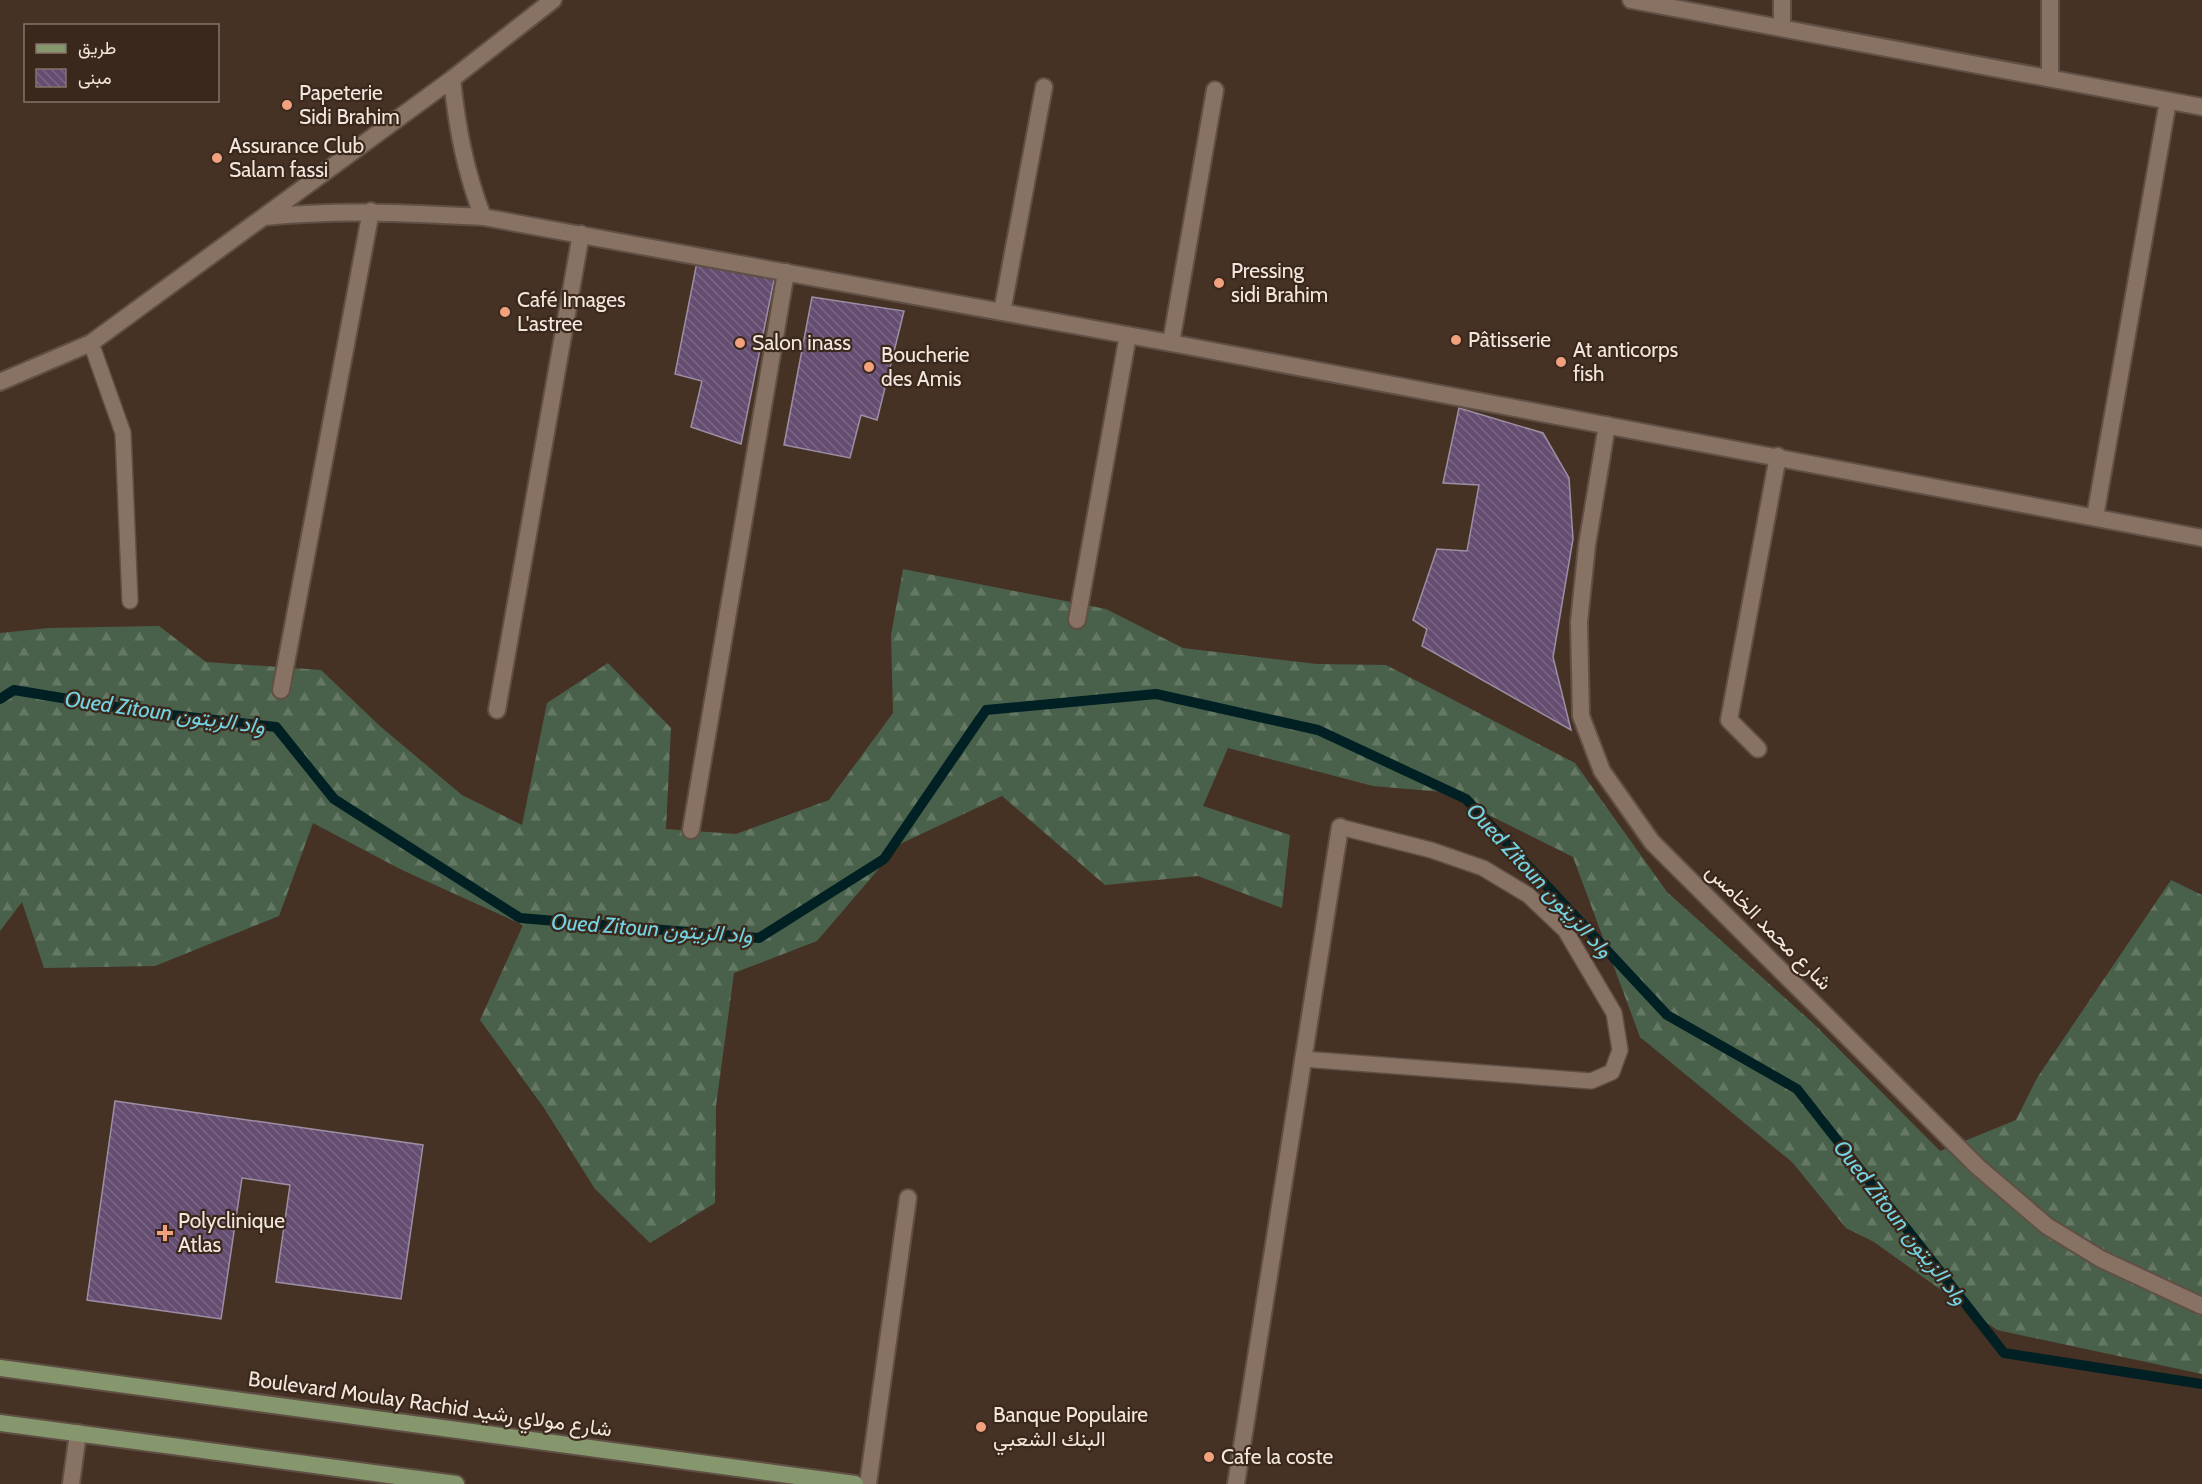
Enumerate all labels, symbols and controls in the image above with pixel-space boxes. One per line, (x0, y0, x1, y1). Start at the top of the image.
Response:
legend (24, 24, 219, 102)
text: طريق (78, 37, 116, 59)
text: مبنى (78, 67, 112, 89)
place label: Papeterie Sidi Brahim (299, 80, 400, 129)
marker: Papeterie Sidi Brahim (280, 98, 294, 112)
place label: Assurance Club Salam fassi (229, 133, 364, 182)
marker: Assurance Club Salam fassi (210, 151, 224, 165)
place label: Pressing sidi Brahim (1231, 258, 1328, 307)
marker: Pressing sidi Brahim (1212, 276, 1226, 290)
place label: Café Images L'astree (517, 287, 626, 336)
marker: Café Images L'astree (498, 305, 512, 319)
place label: Pâtisserie (1468, 327, 1551, 352)
place label: Salon inass (752, 330, 851, 355)
marker: Pâtisserie (1449, 333, 1463, 347)
marker: Salon inass (733, 336, 747, 350)
place label: At anticorps fish (1573, 337, 1679, 386)
place label: Boucherie des Amis (881, 342, 970, 391)
marker: At anticorps fish (1554, 355, 1568, 369)
marker: Boucherie des Amis (862, 360, 876, 374)
water label: Oued Zitoun واد الزيتون (63, 685, 267, 740)
water label: Oued Zitoun واد الزيتون (1461, 797, 1618, 964)
street label: شارع محمد الخامس (1700, 858, 1838, 996)
water label: Oued Zitoun واد الزيتون (550, 908, 754, 949)
water label: Oued Zitoun واد الزيتون (1828, 1134, 1974, 1310)
place label: Polyclinique Atlas (178, 1208, 285, 1257)
marker: Polyclinique Atlas (156, 1224, 174, 1242)
street label: Boulevard Moulay Rachid شارع مولاي رشيد (246, 1366, 614, 1446)
place label: Banque Populaire البنك الشعبي (993, 1402, 1148, 1456)
marker: Banque Populaire البنك الشعبي (974, 1420, 988, 1434)
place label: Cafe la coste (1221, 1444, 1334, 1469)
marker: Cafe la coste (1202, 1450, 1216, 1464)

